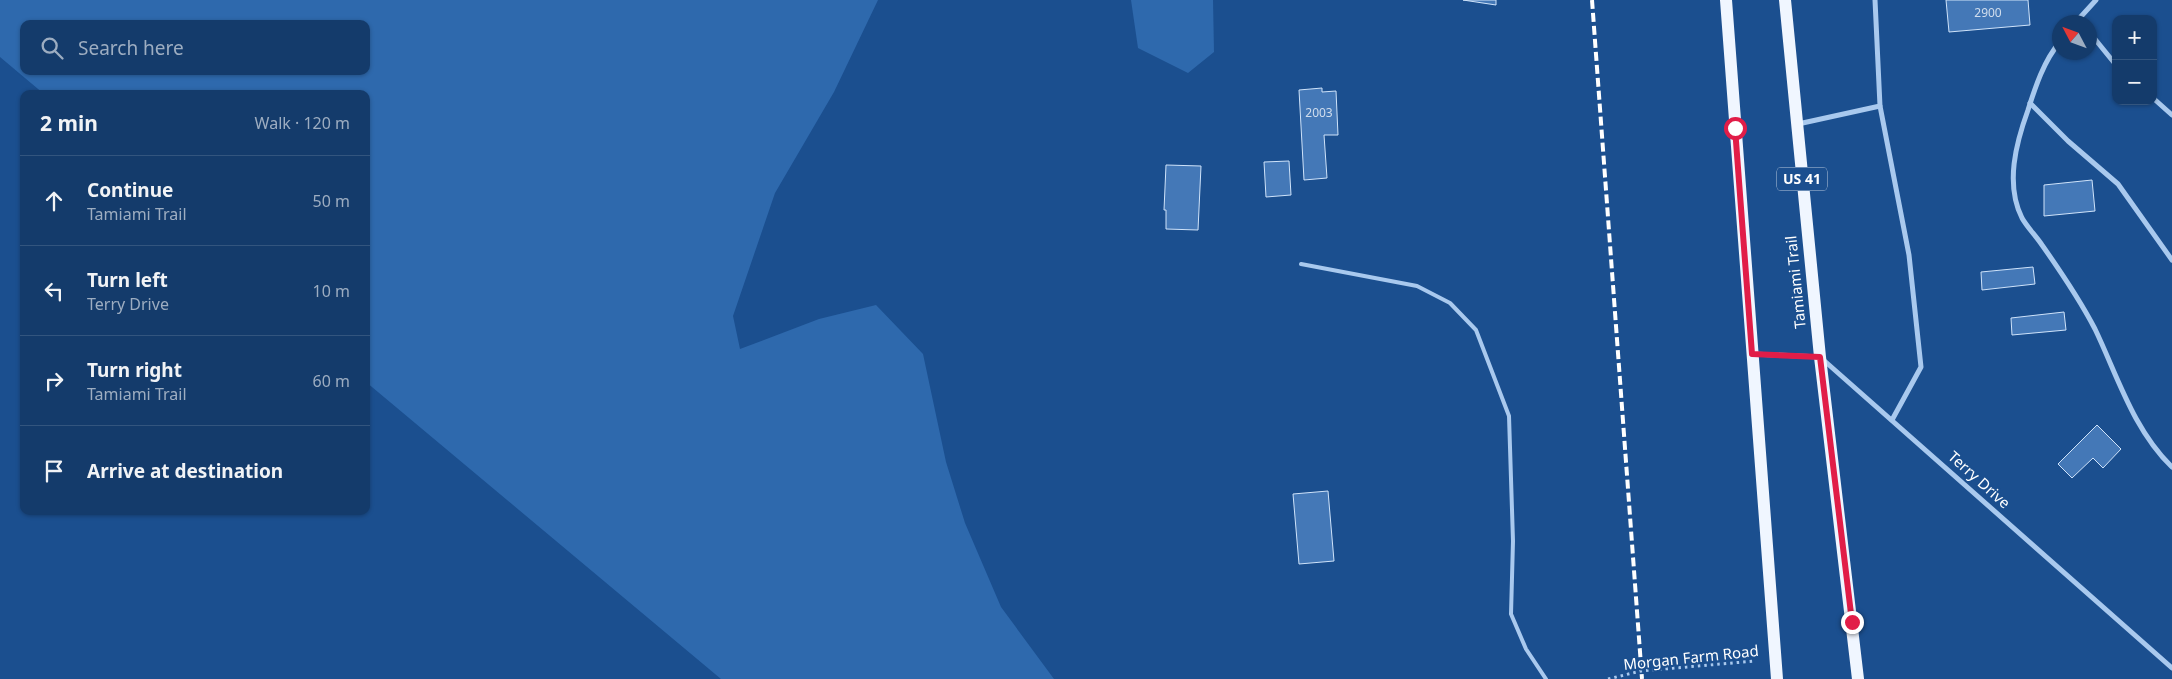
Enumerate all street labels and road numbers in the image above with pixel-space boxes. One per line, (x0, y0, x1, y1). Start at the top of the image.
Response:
road number: US 41 (1777, 168, 1827, 190)
street label: Tamiami Trail (1780, 235, 1810, 330)
street label: Terry Drive (1944, 446, 2015, 512)
street label: Morgan Farm Road (1622, 640, 1760, 674)

